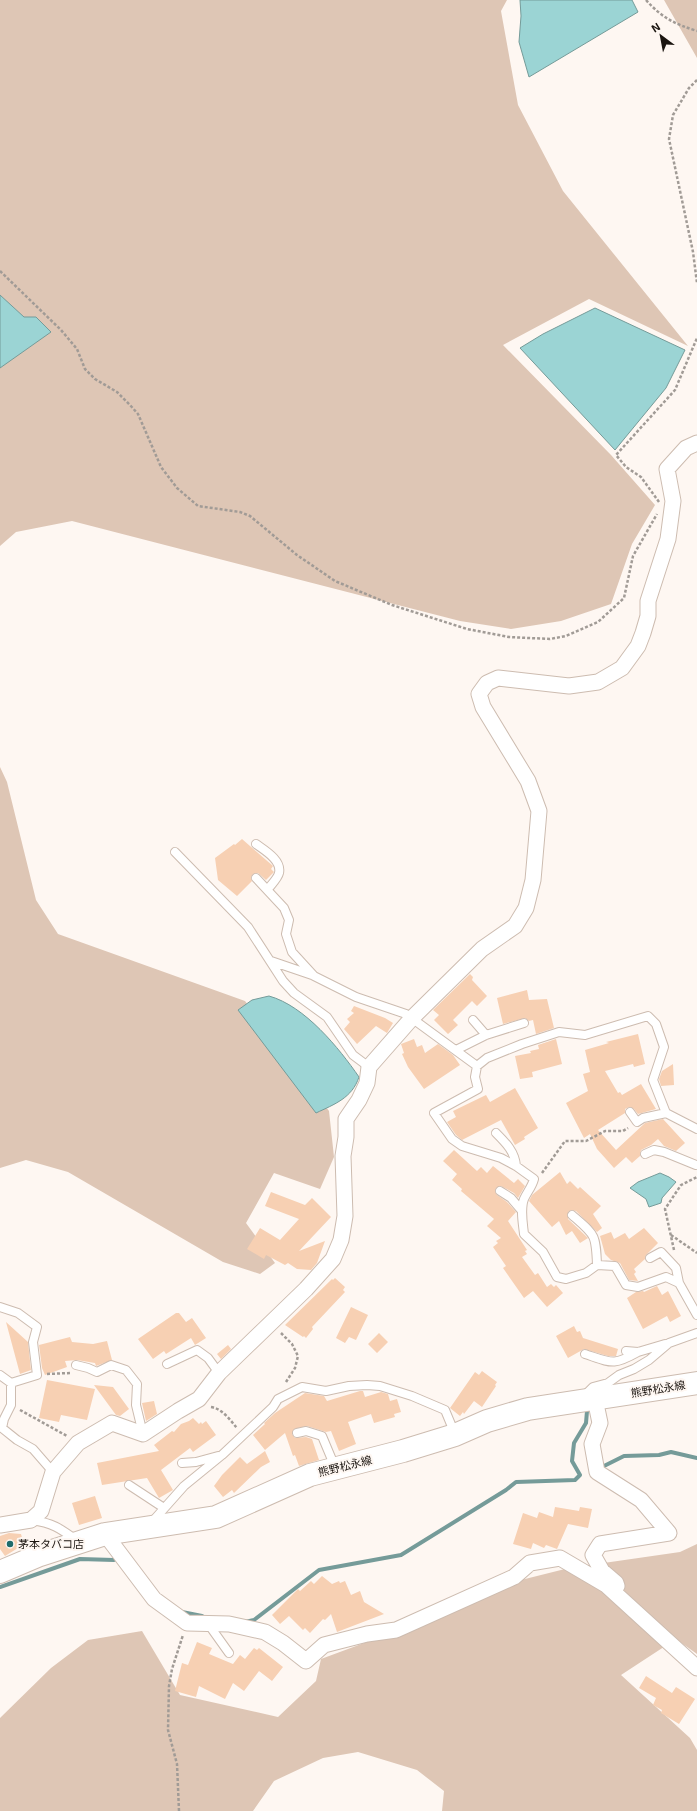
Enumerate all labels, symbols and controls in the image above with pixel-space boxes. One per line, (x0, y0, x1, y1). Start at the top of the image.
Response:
north arrow (641, 16, 681, 56)
text: N (649, 19, 662, 35)
street label: 熊野松永線 (630, 1378, 686, 1399)
street label: 熊野松永線 (317, 1453, 373, 1478)
place label: 茅本タバコ店 (18, 1537, 84, 1550)
marker: 茅本タバコ店 (5, 1539, 15, 1549)

